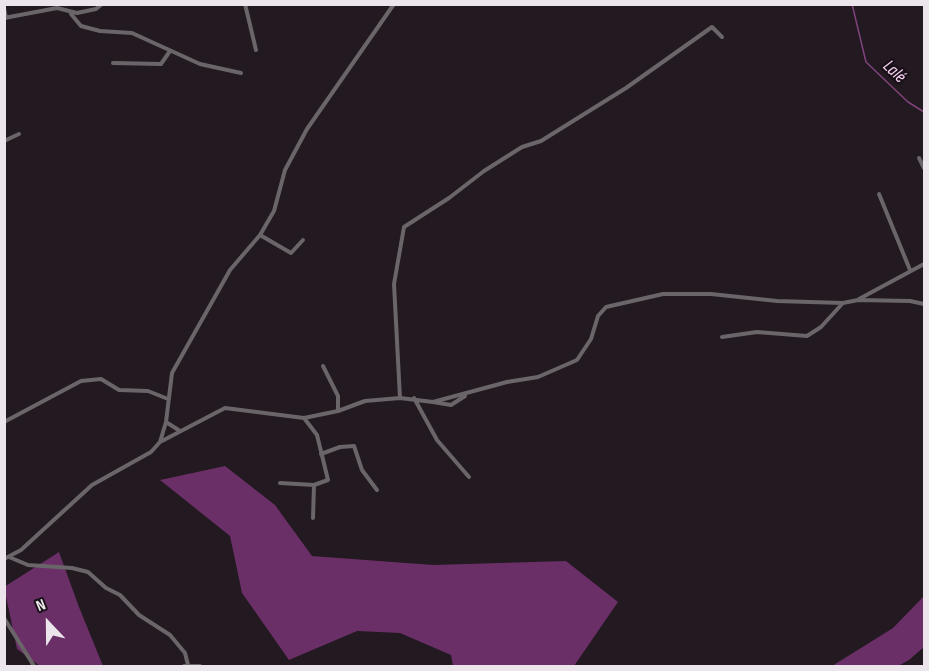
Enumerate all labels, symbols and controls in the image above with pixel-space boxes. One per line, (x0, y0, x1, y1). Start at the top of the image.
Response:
water label: Lalé (878, 56, 910, 88)
north arrow (18, 593, 78, 653)
text: N (34, 595, 49, 616)

